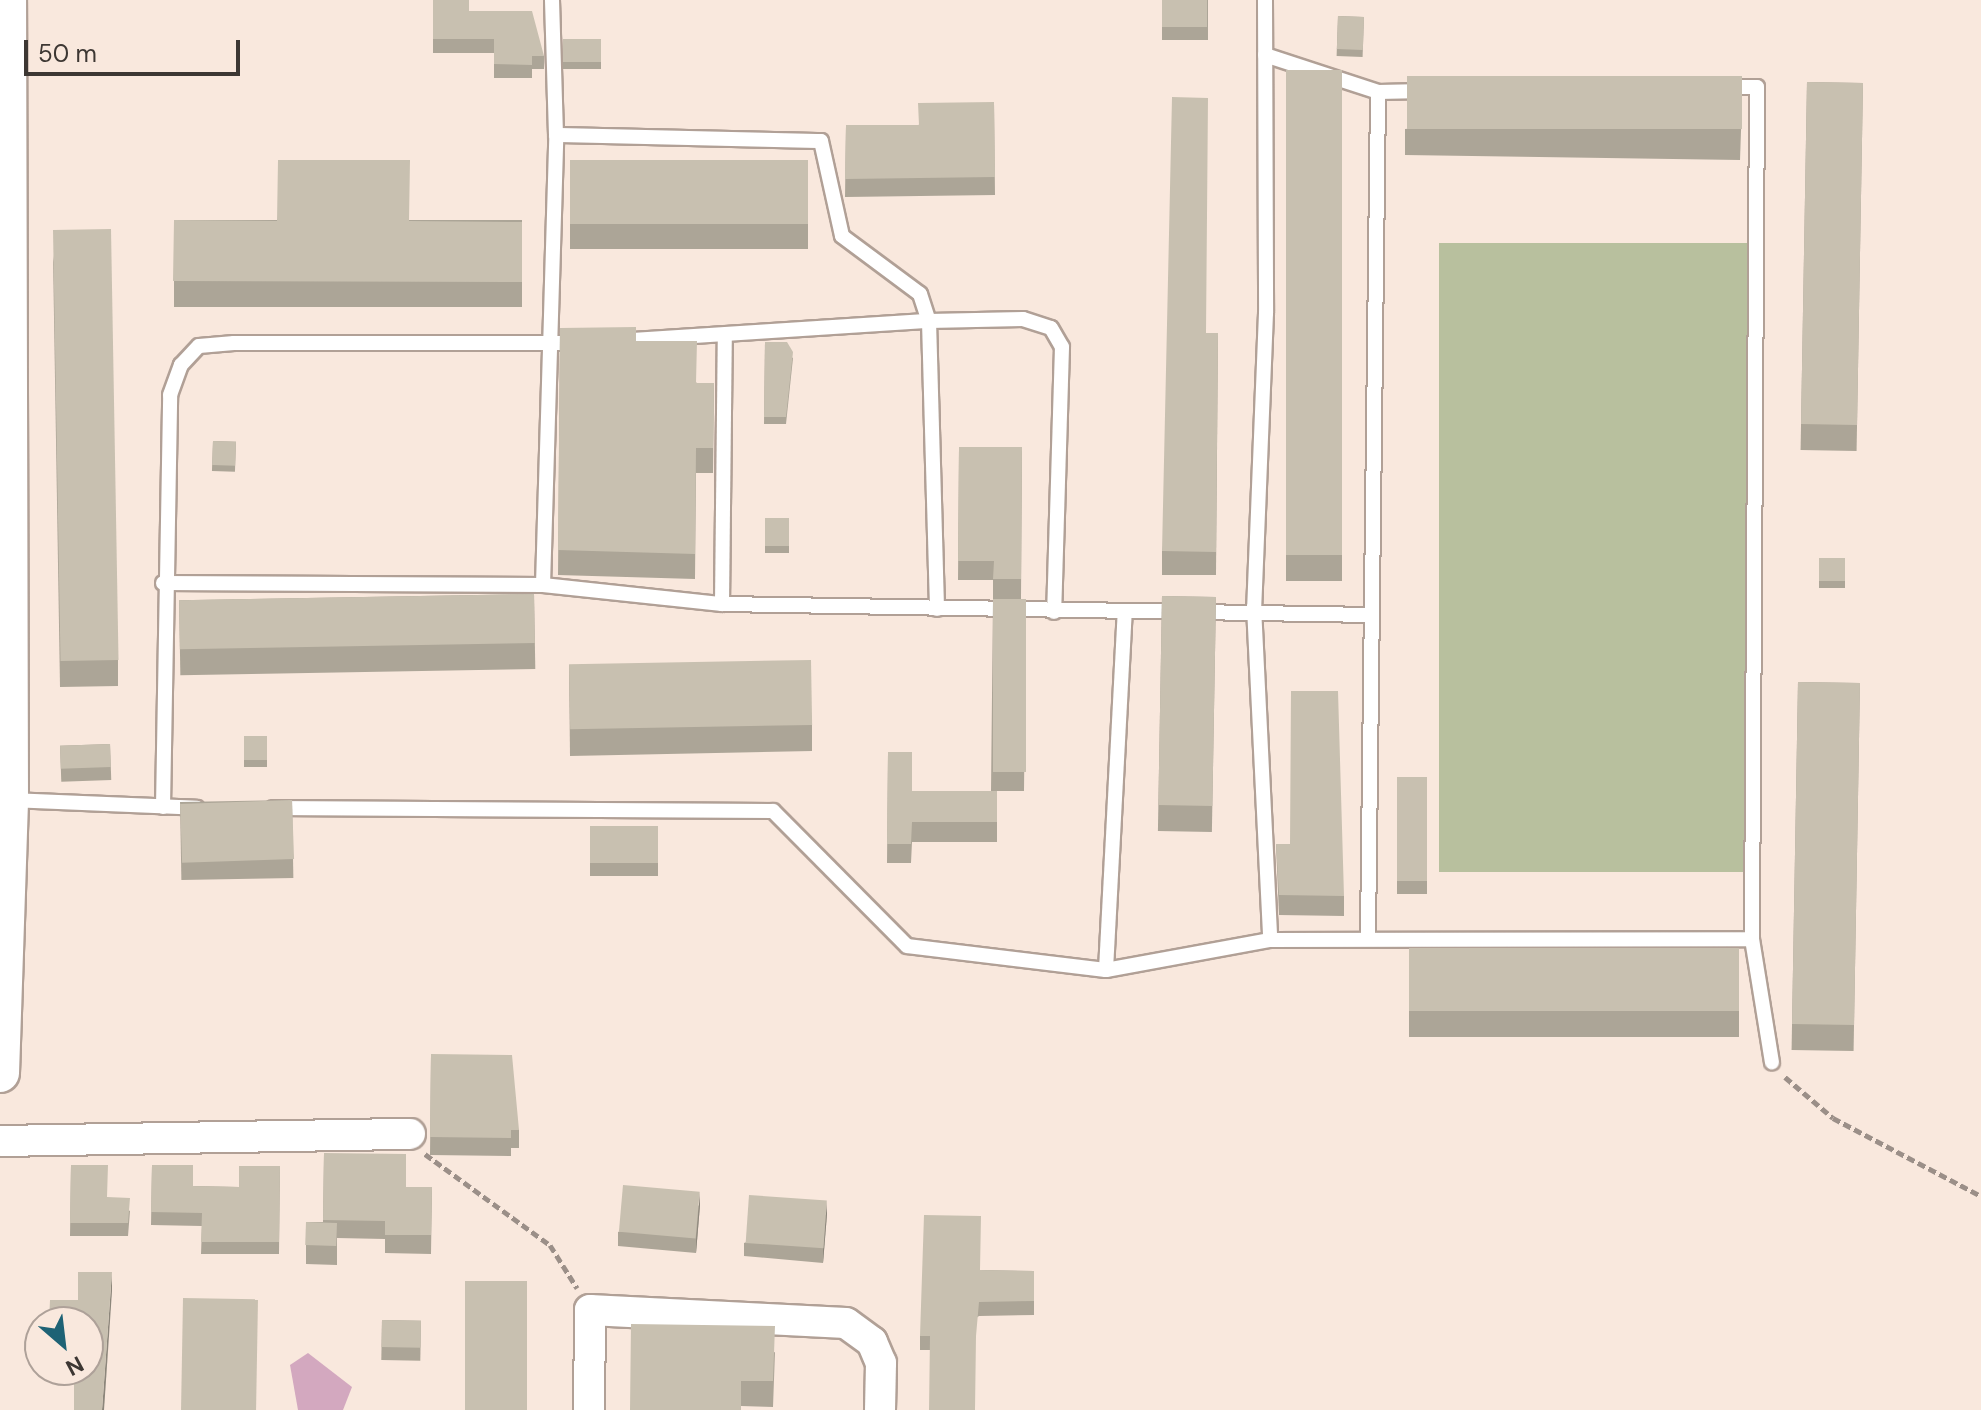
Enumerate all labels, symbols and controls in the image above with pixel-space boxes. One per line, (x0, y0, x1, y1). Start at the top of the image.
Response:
scale bar (28, 24, 244, 74)
text: 50 m (38, 38, 97, 69)
north arrow (24, 1306, 104, 1386)
text: N (61, 1349, 88, 1382)

